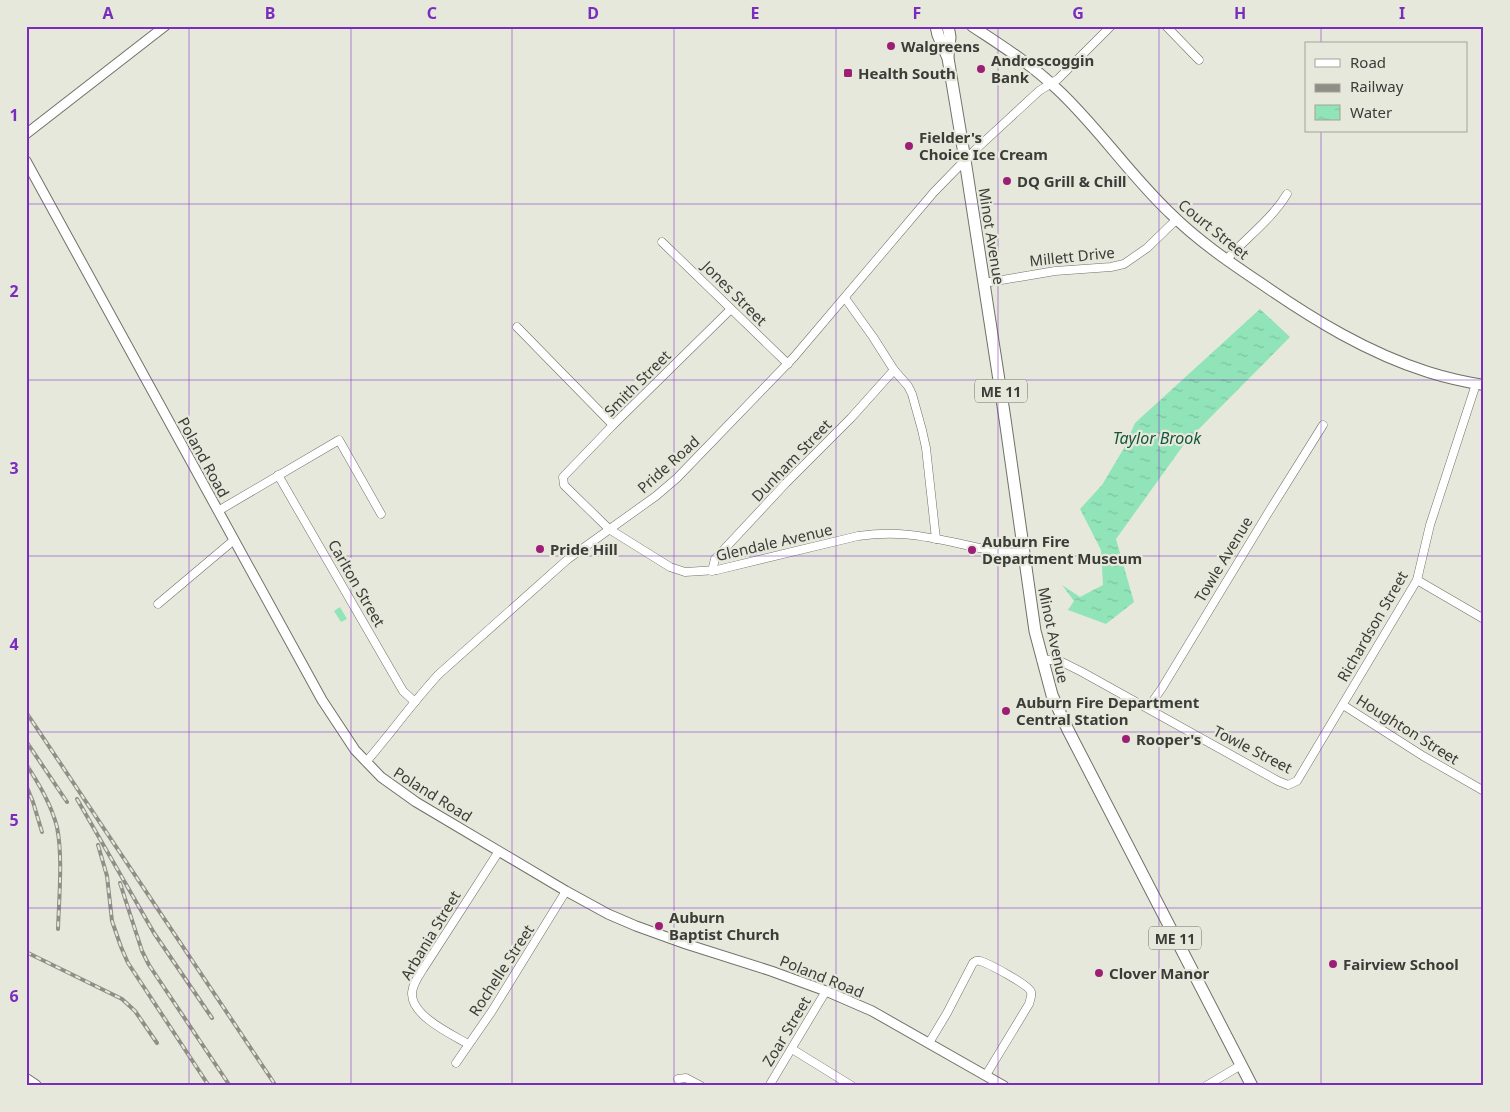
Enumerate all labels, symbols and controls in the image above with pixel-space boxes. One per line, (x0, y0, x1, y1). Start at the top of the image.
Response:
text: A (102, 2, 114, 24)
text: B (265, 2, 275, 24)
text: C (427, 2, 437, 24)
text: D (587, 2, 599, 24)
text: E (751, 2, 760, 24)
text: F (913, 2, 921, 24)
text: G (1072, 2, 1084, 24)
text: H (1234, 2, 1246, 24)
text: I (1399, 2, 1405, 24)
place label: Walgreens (901, 36, 980, 56)
marker: Walgreens (885, 40, 897, 52)
legend (1305, 42, 1468, 132)
place label: Androscoggin Bank (991, 50, 1094, 87)
text: Road (1350, 52, 1386, 72)
place label: Health South (858, 63, 956, 83)
marker: Androscoggin Bank (975, 63, 987, 75)
marker: Health South (842, 67, 854, 79)
text: Railway (1350, 76, 1404, 96)
text: Water (1350, 102, 1392, 122)
text: 1 (9, 104, 19, 126)
place label: Fielder's Choice Ice Cream (919, 127, 1048, 164)
marker: Fielder's Choice Ice Cream (903, 140, 915, 152)
place label: DQ Grill & Chill (1017, 171, 1127, 191)
marker: DQ Grill & Chill (1001, 175, 1013, 187)
street label: Minot Avenue (974, 186, 1010, 286)
street label: Court Street (1175, 194, 1254, 264)
street label: Millett Drive (1028, 242, 1116, 270)
street label: Jones Street (697, 255, 772, 330)
text: 2 (9, 280, 19, 302)
street label: Smith Street (599, 345, 675, 421)
road number: ME 11 (975, 380, 1027, 402)
street label: Poland Road (174, 413, 234, 501)
street label: Dunham Street (747, 414, 836, 505)
water label: Taylor Brook (1113, 427, 1202, 449)
street label: Pride Road (633, 431, 703, 497)
text: 3 (9, 457, 19, 479)
street label: Towle Avenue (1190, 512, 1256, 606)
street label: Glendale Avenue (714, 519, 834, 565)
place label: Auburn Fire Department Museum (982, 531, 1142, 568)
street label: Carlton Street (324, 536, 390, 631)
place label: Pride Hill (550, 539, 618, 559)
marker: Pride Hill (534, 543, 546, 555)
marker: Auburn Fire Department Museum (966, 544, 978, 556)
street label: Richardson Street (1332, 567, 1412, 685)
street label: Minot Avenue (1034, 585, 1074, 685)
text: 4 (9, 633, 19, 655)
street label: Houghton Street (1353, 689, 1464, 769)
place label: Auburn Fire Department Central Station (1016, 692, 1200, 729)
marker: Auburn Fire Department Central Station (1000, 705, 1012, 717)
street label: Towle Street (1210, 721, 1296, 778)
place label: Rooper's (1136, 729, 1201, 749)
marker: Rooper's (1120, 733, 1132, 745)
street label: Poland Road (390, 762, 476, 826)
text: 5 (9, 809, 19, 831)
street label: Arbania Street (395, 886, 465, 983)
place label: Auburn Baptist Church (669, 907, 779, 944)
street label: Rochelle Street (464, 920, 538, 1020)
marker: Auburn Baptist Church (653, 920, 665, 932)
road number: ME 11 (1149, 926, 1201, 950)
street label: Poland Road (777, 950, 867, 1002)
place label: Fairview School (1343, 954, 1459, 974)
marker: Fairview School (1327, 958, 1339, 970)
place label: Clover Manor (1109, 963, 1210, 983)
marker: Clover Manor (1093, 967, 1105, 979)
text: 6 (9, 985, 19, 1007)
street label: Zoar Street (757, 992, 815, 1070)

